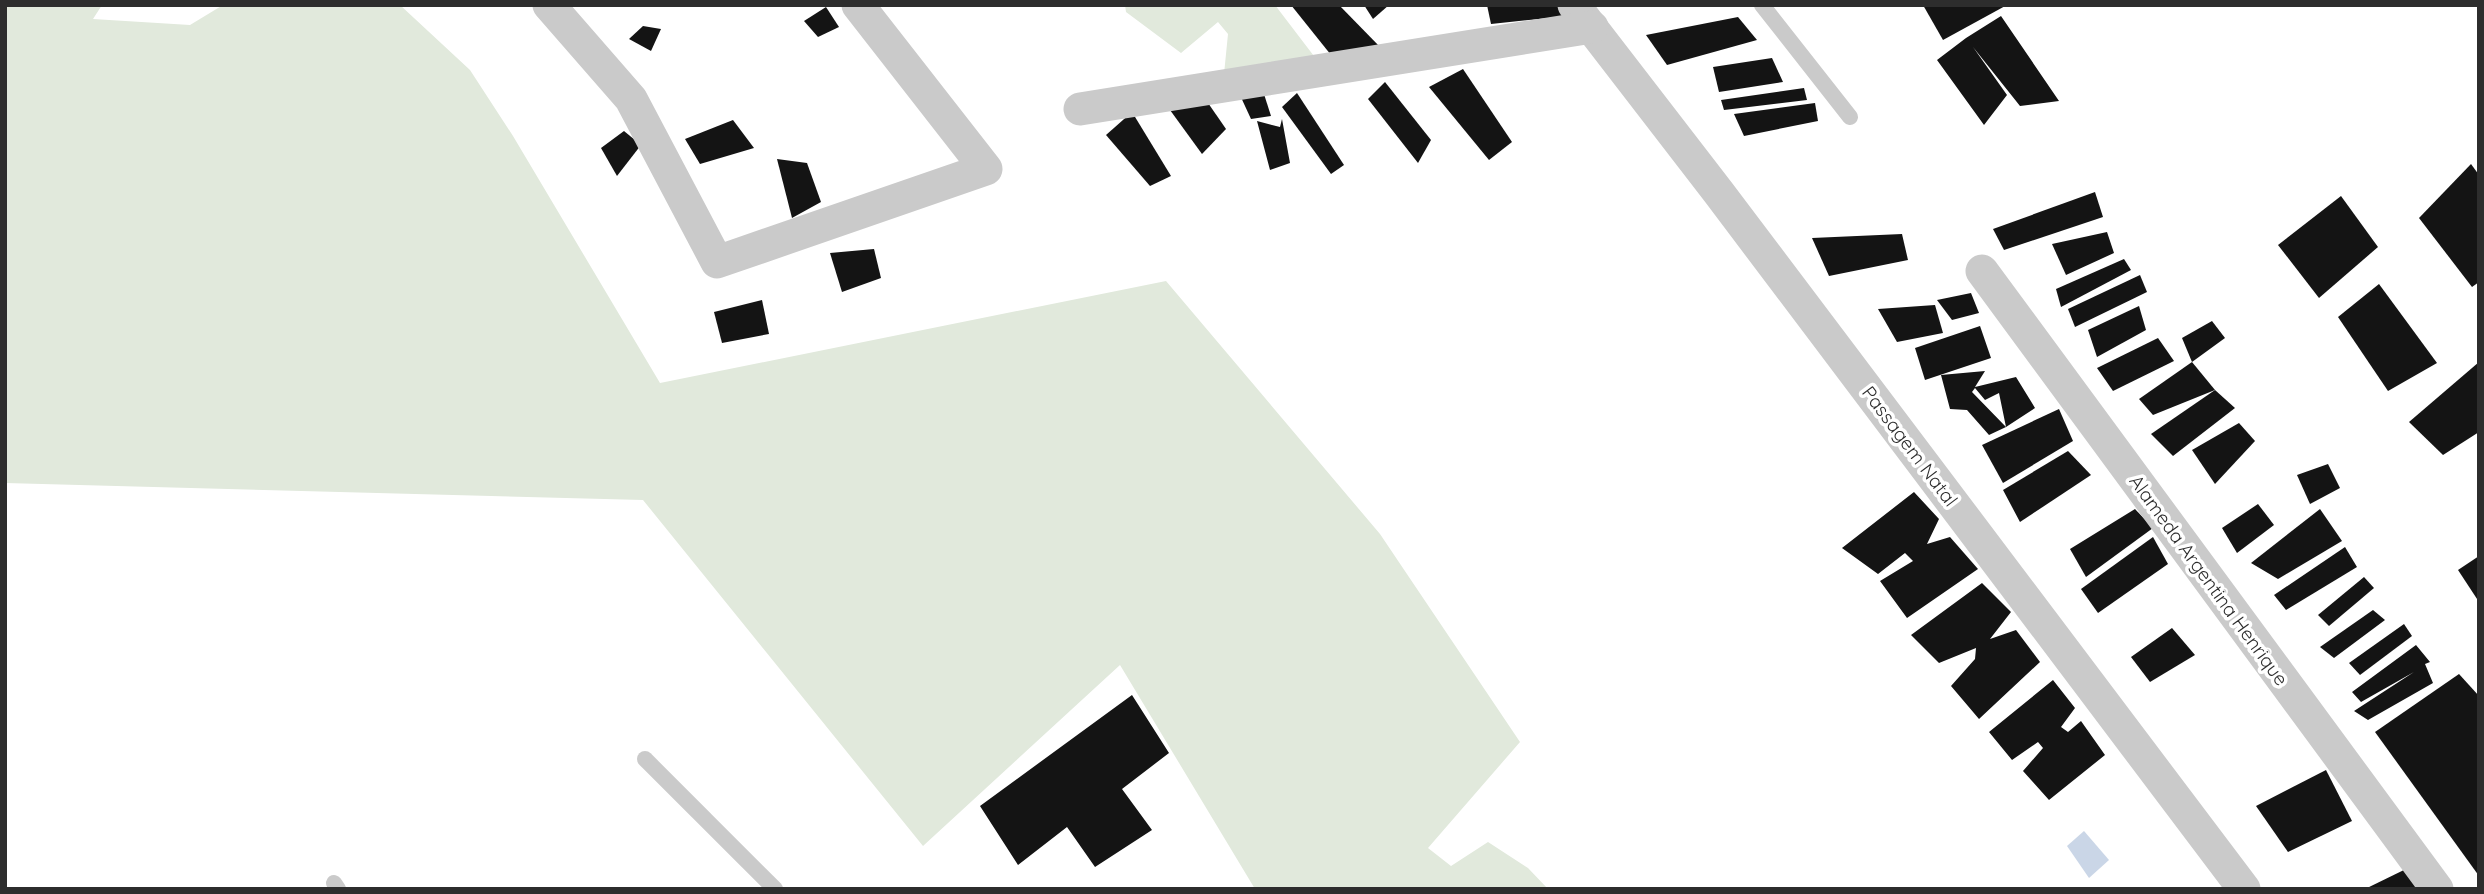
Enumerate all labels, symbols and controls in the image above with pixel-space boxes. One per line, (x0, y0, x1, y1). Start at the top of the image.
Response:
street label: Passagem Natal (1857, 381, 1963, 511)
street label: Alameda Argentina Henrique (2124, 470, 2294, 690)

